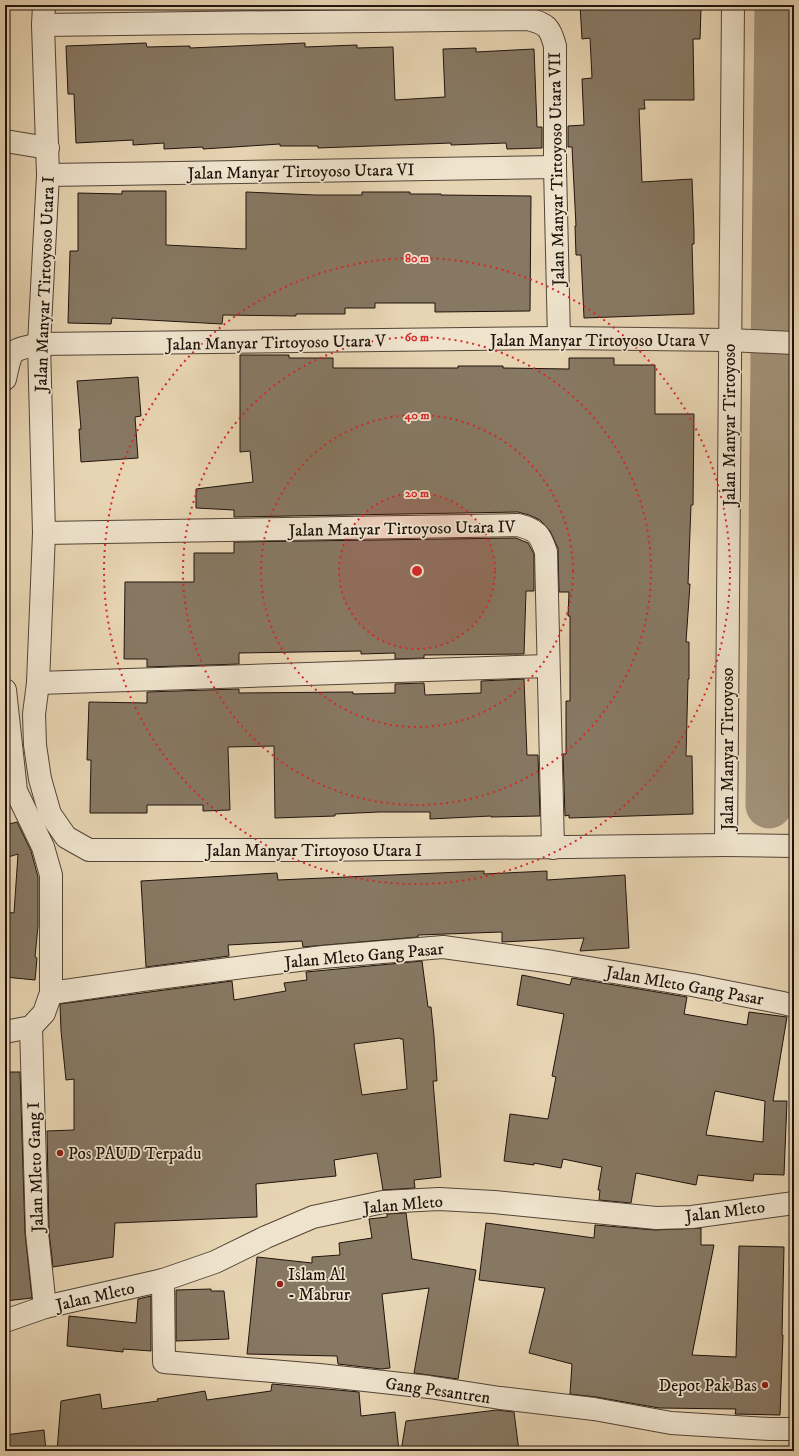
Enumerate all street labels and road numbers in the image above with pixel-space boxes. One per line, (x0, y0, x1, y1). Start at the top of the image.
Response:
street label: Jalan Manyar Tirtoyoso Utara VII (544, 52, 570, 288)
street label: Jalan Manyar Tirtoyoso Utara VI (185, 159, 415, 185)
street label: Jalan Manyar Tirtoyoso Utara I (30, 176, 60, 394)
street label: Jalan Manyar Tirtoyoso Utara V (164, 330, 387, 356)
street label: Jalan Manyar Tirtoyoso Utara V (488, 330, 711, 352)
street label: Jalan Manyar Tirtoyoso (719, 344, 741, 508)
street label: Jalan Manyar Tirtoyoso Utara IV (286, 516, 517, 542)
street label: Jalan Manyar Tirtoyoso (717, 668, 739, 832)
street label: Jalan Manyar Tirtoyoso Utara I (204, 840, 422, 862)
street label: Jalan Mleto Gang Pasar (282, 938, 445, 974)
street label: Jalan Mleto Gang Pasar (602, 961, 766, 1011)
street label: Jalan Mleto Gang I (23, 1101, 49, 1235)
street label: Jalan Mleto (360, 1191, 444, 1220)
street label: Jalan Mleto (682, 1196, 766, 1228)
street label: Jalan Mleto (52, 1277, 137, 1317)
street label: Gang Pesantren (384, 1373, 492, 1409)

